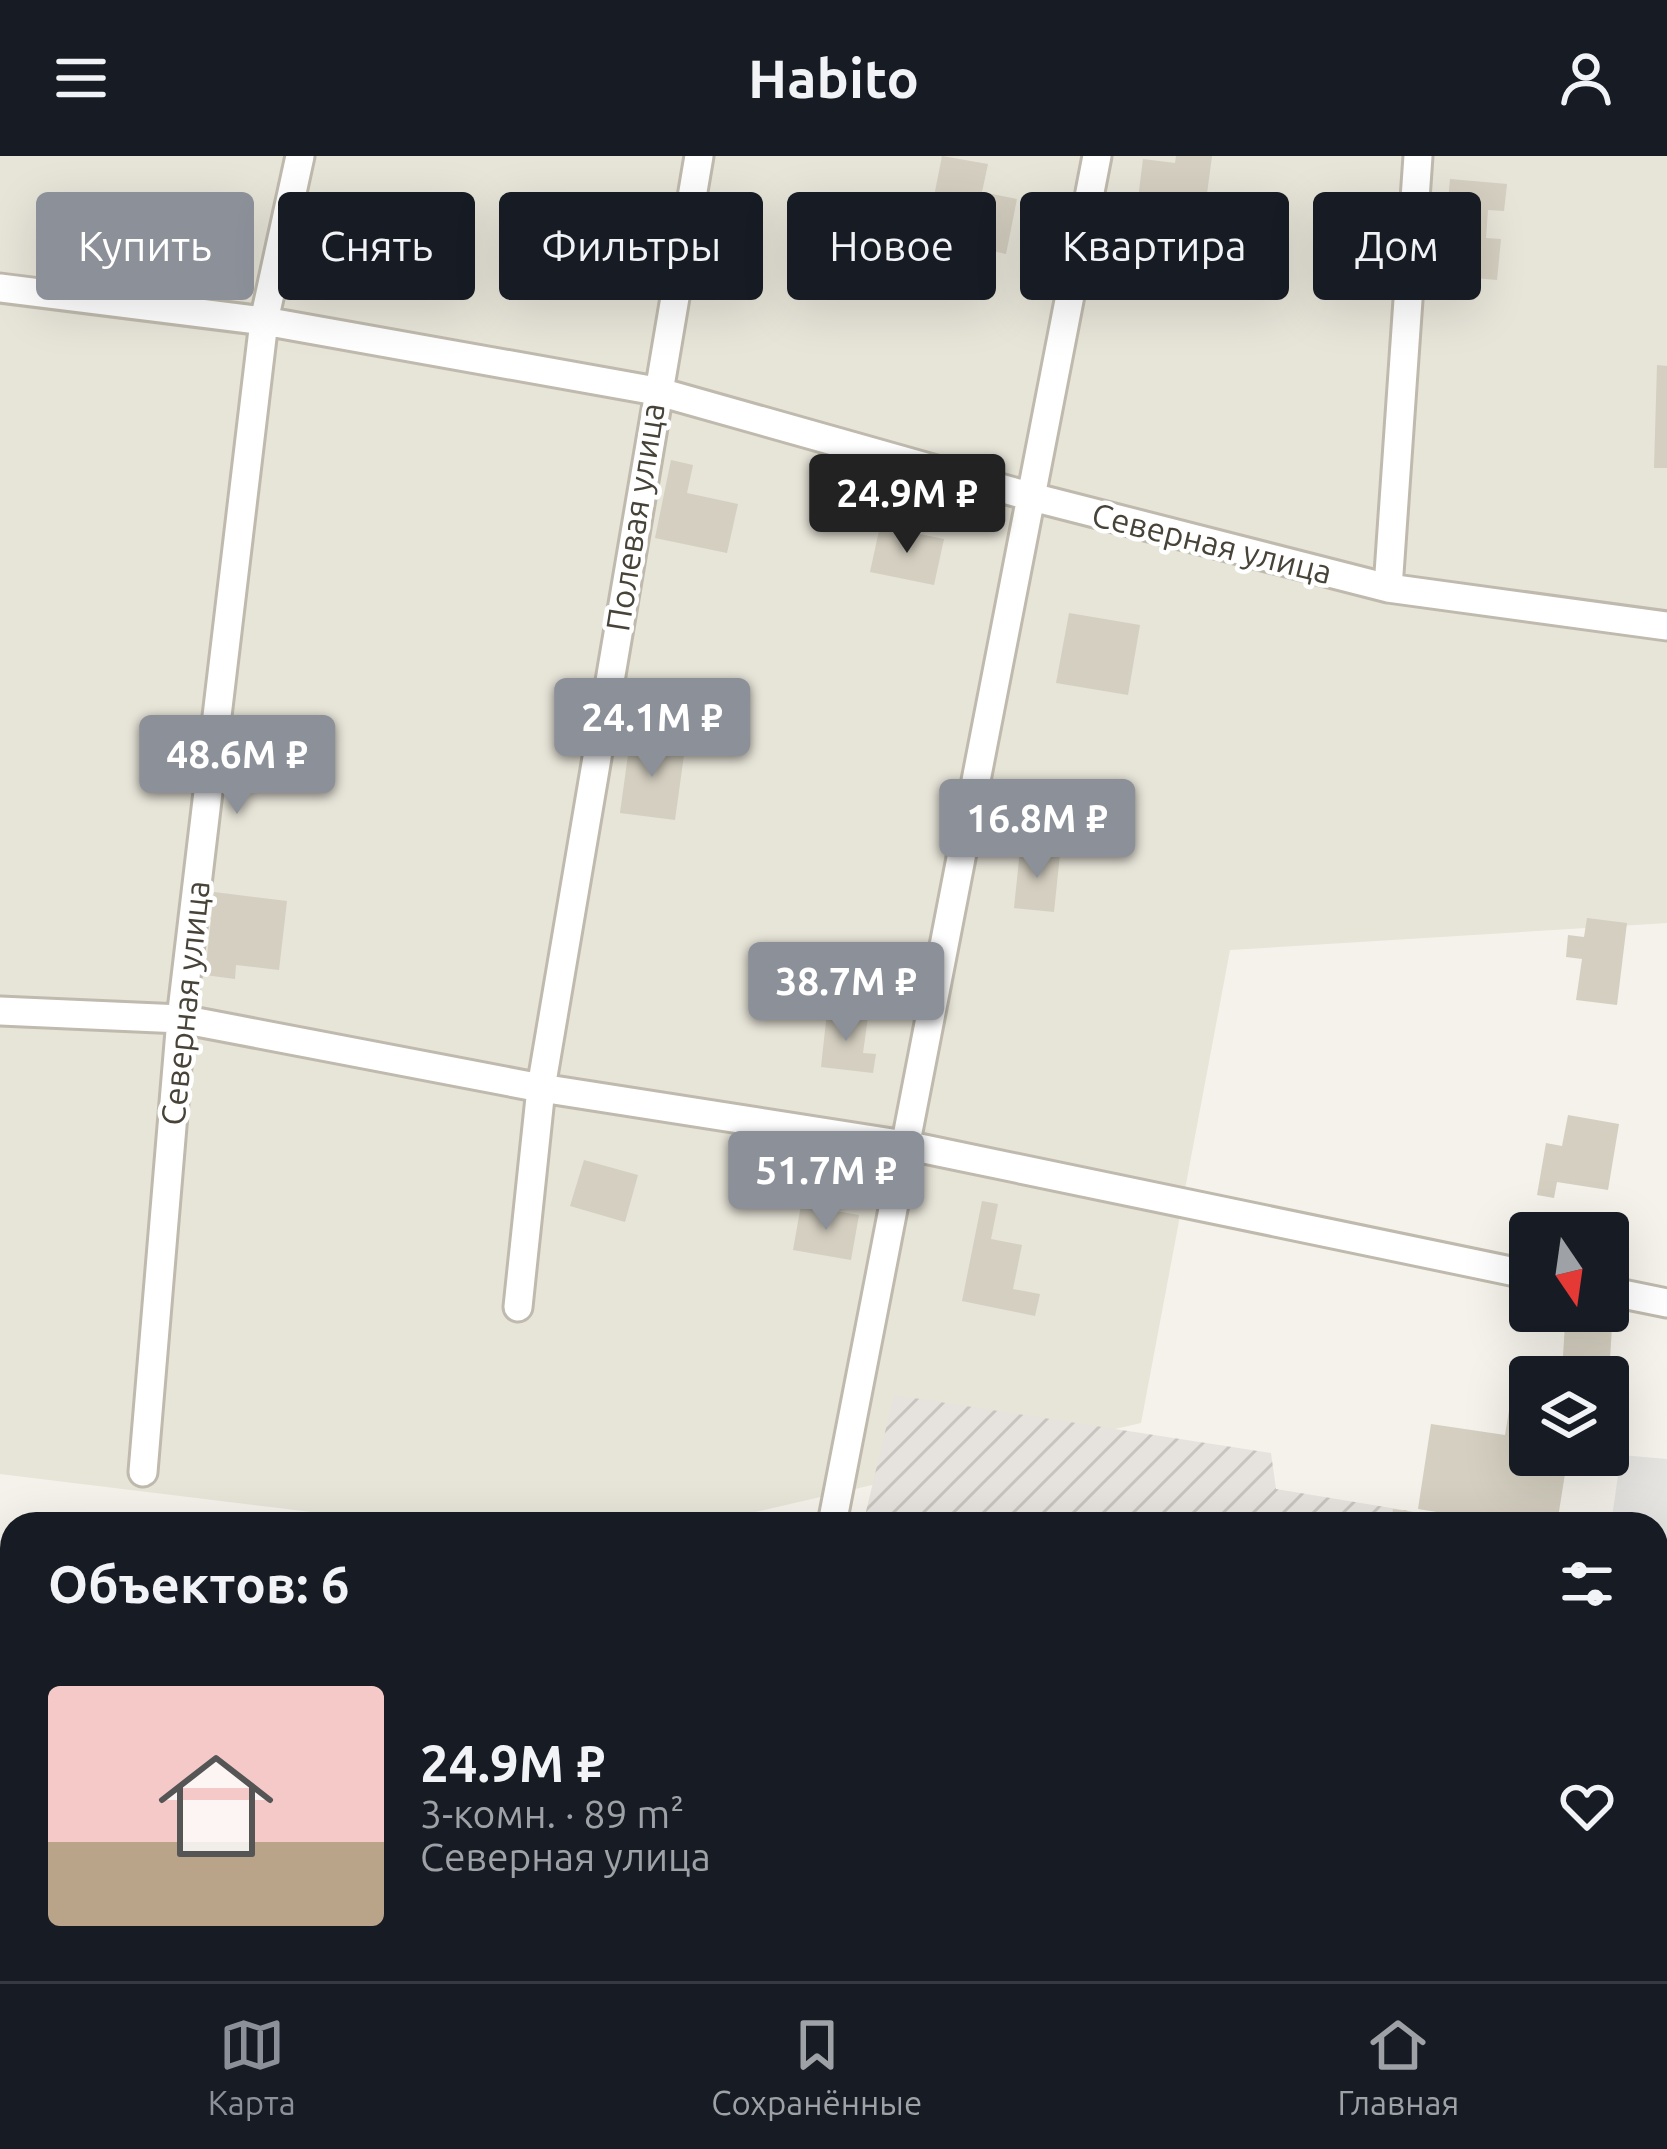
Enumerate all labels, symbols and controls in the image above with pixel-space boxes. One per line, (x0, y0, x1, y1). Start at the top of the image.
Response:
icon: menu (48, 45, 114, 111)
icon: person (1553, 45, 1619, 111)
text: Habito (748, 48, 919, 108)
chip: Купить (36, 192, 254, 300)
chip: Снять (278, 192, 475, 300)
chip: Фильтры (499, 192, 763, 300)
chip: Новое (787, 192, 996, 300)
chip: Квартира (1020, 192, 1289, 300)
chip: Дом (1313, 192, 1481, 300)
street label: Полевая улица (598, 400, 671, 634)
pin: 24.9M ₽ (796, 454, 1018, 556)
text: 24.9M ₽ (836, 471, 978, 514)
street label: Северная улица (1088, 495, 1336, 590)
pin: 24.1M ₽ (541, 678, 763, 780)
text: 24.1M ₽ (581, 695, 723, 738)
pin: 48.6M ₽ (126, 715, 348, 817)
text: 48.6M ₽ (166, 732, 308, 775)
pin: 16.8M ₽ (926, 779, 1148, 881)
text: 16.8M ₽ (966, 796, 1108, 839)
street label: Северная улица (153, 879, 216, 1127)
pin: 38.7M ₽ (735, 942, 957, 1044)
text: 38.7M ₽ (775, 959, 917, 1002)
pin: 51.7M ₽ (715, 1131, 937, 1233)
text: 51.7M ₽ (755, 1148, 897, 1191)
north arrow (1509, 1212, 1629, 1332)
map controls (1509, 1212, 1629, 1476)
button: layers (1509, 1356, 1629, 1476)
icon: filters (1554, 1551, 1620, 1617)
text: Объектов: 6 (48, 1555, 349, 1613)
icon: home (144, 1734, 288, 1878)
text: 24.9M ₽ (420, 1734, 605, 1792)
icon: heart (1554, 1773, 1620, 1839)
text: 3-комн. · 89 m² (420, 1792, 684, 1835)
text: Северная улица (420, 1835, 711, 1878)
tab: Карта (208, 2012, 296, 2121)
tab: Сохранённые (711, 2012, 922, 2121)
tab: Главная (1338, 2012, 1459, 2121)

